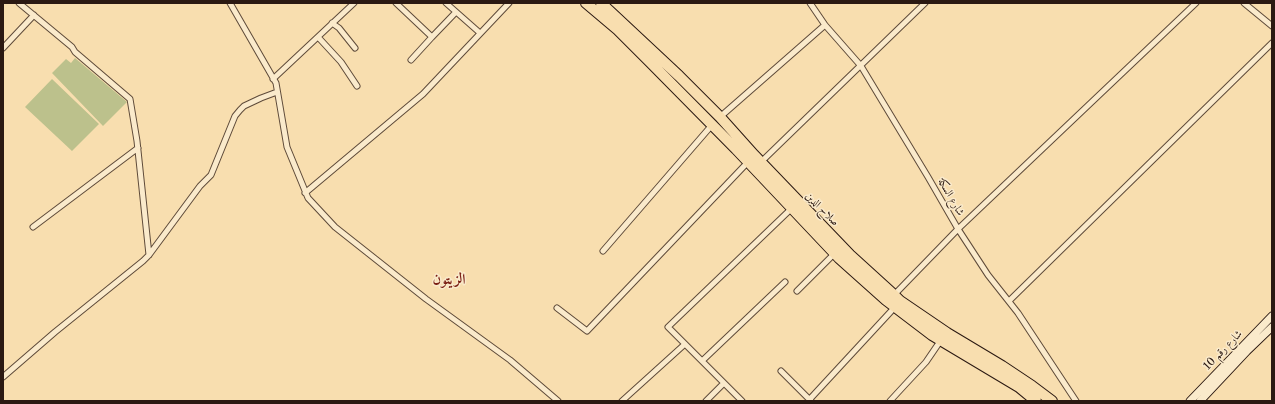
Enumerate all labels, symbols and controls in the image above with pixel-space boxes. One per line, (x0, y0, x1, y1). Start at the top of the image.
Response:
street label: شارع السكة (935, 176, 967, 218)
street label: صلاح الدين (802, 189, 842, 229)
district label: الزيتون (433, 271, 465, 289)
street label: شارع رقم 10 (1201, 327, 1245, 373)

